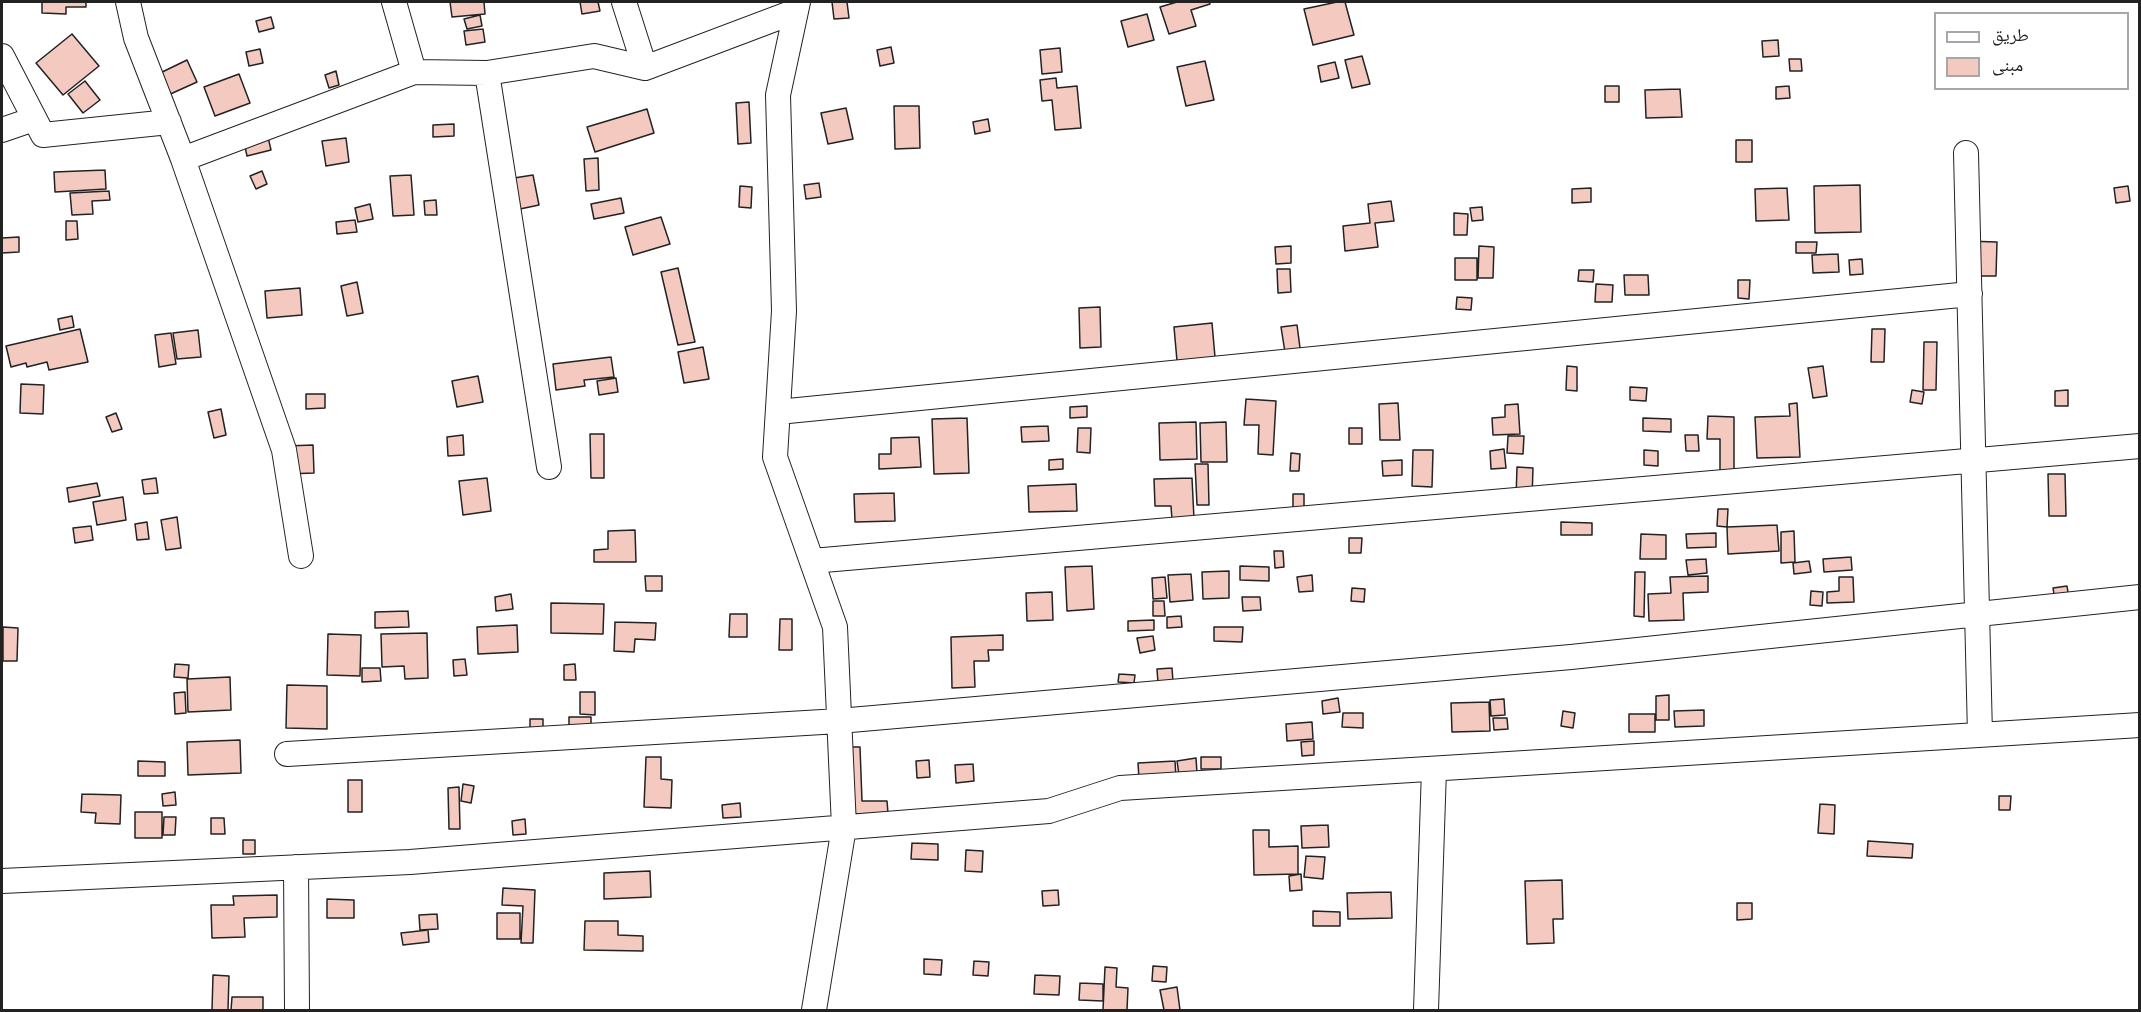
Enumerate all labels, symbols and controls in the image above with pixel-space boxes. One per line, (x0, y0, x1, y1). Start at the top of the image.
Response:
legend (1934, 12, 2129, 90)
text: طريق (1992, 23, 2029, 46)
text: مبنى (1992, 53, 2023, 76)

